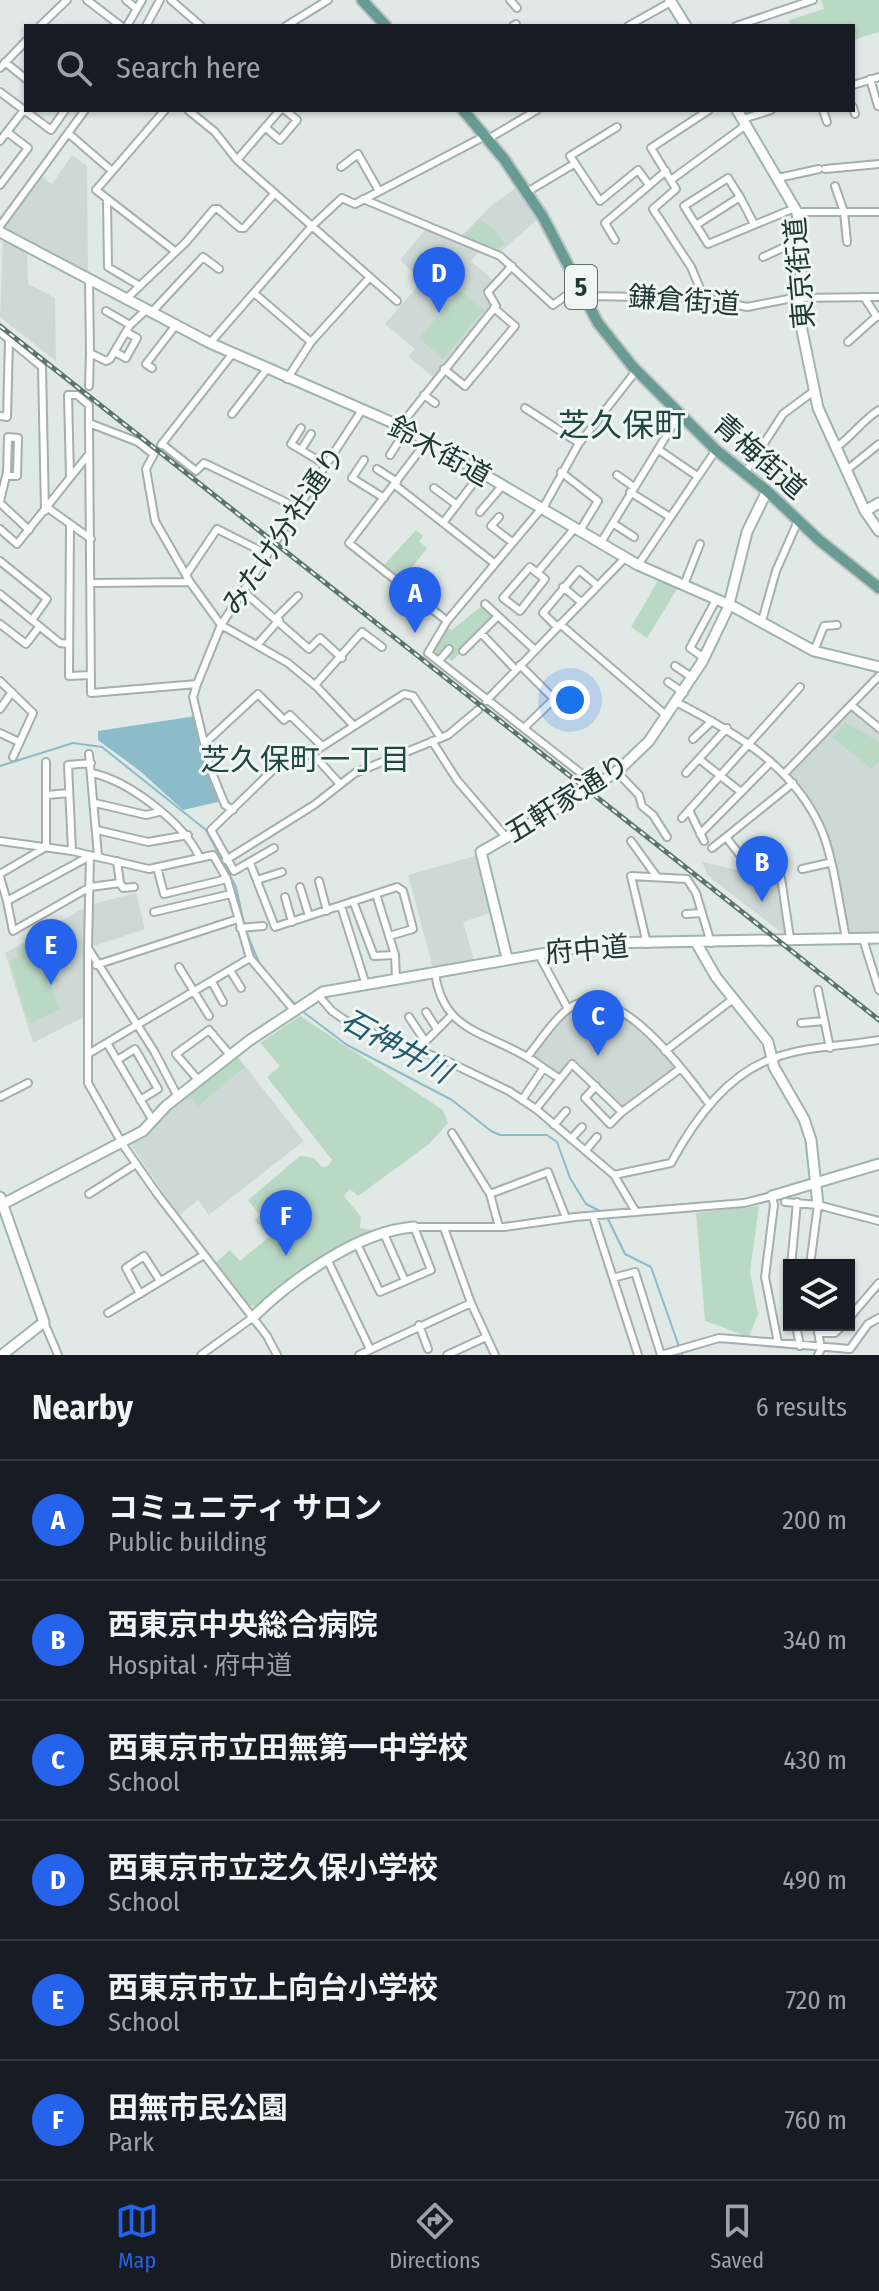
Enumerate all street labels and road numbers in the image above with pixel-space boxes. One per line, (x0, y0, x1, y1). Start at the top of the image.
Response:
street label: 東京街道 (778, 216, 821, 330)
road number: 5 (565, 265, 597, 309)
street label: 鎌倉街道 (627, 280, 741, 321)
street label: 青梅街道 (707, 407, 813, 506)
street label: 鈴木街道 (383, 410, 497, 493)
street label: みたけ分社通り (215, 440, 352, 621)
street label: 五軒家通り (499, 747, 635, 850)
street label: 府中道 (544, 929, 630, 970)

